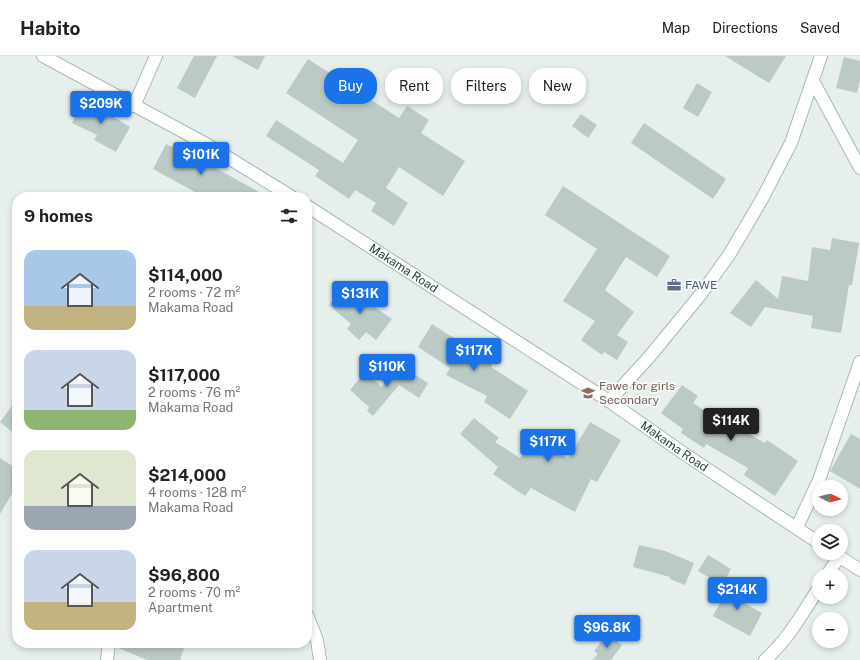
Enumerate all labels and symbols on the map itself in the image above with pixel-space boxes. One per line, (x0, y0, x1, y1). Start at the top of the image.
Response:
pin: $209K (73, 91, 129, 125)
pin: $101K (173, 142, 229, 176)
street label: Makama Road (367, 241, 441, 296)
office icon: FAWE (666, 277, 682, 293)
place label: FAWE (685, 278, 717, 292)
pin: $131K (332, 281, 388, 315)
pin: $117K (446, 338, 502, 372)
pin: $110K (359, 354, 415, 388)
place label: Fawe for girls Secondary (599, 379, 675, 407)
school or university icon: Fawe for girls Secondary (580, 385, 596, 401)
pin: $114K (703, 408, 759, 442)
street label: Makama Road (638, 418, 711, 475)
pin: $117K (520, 429, 576, 463)
north arrow (812, 480, 848, 516)
pin: $214K (709, 577, 765, 611)
pin: $96.8K (574, 615, 640, 649)

